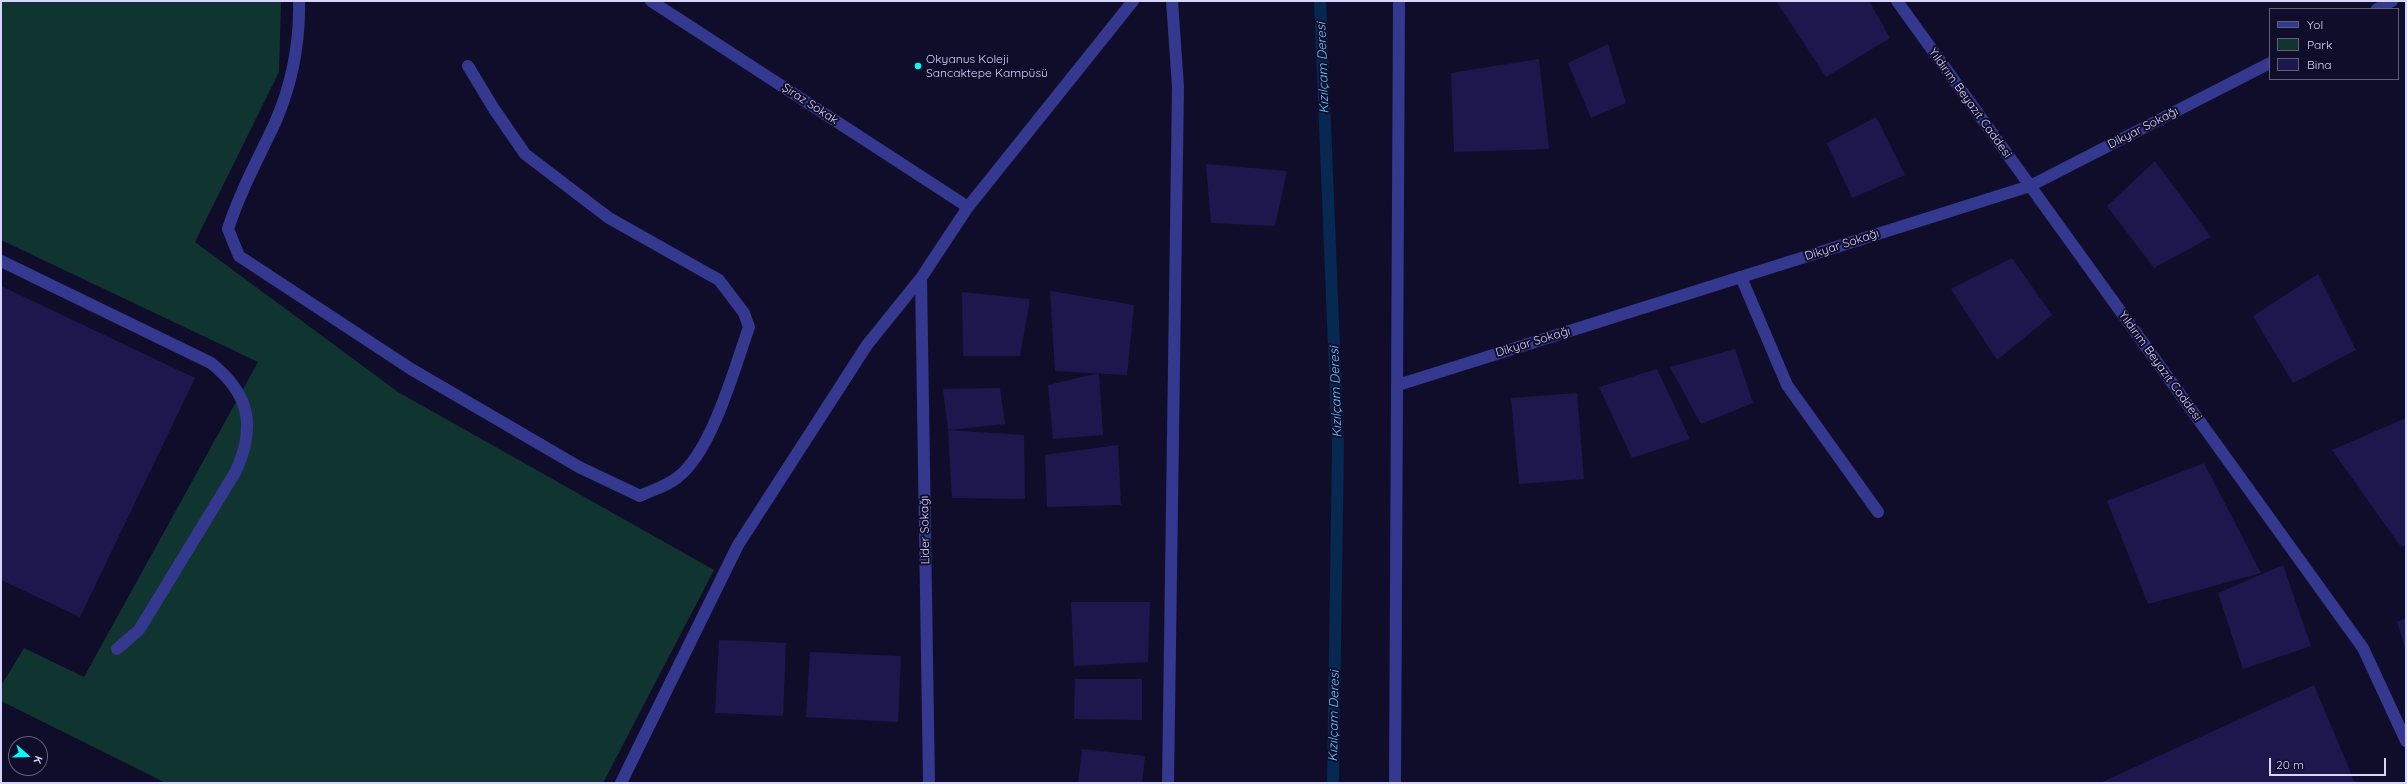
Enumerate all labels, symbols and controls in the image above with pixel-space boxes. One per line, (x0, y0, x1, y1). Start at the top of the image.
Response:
legend (2269, 8, 2399, 80)
text: Yol (2307, 17, 2323, 32)
water label: Kızılçam Deresi (1314, 22, 1332, 114)
text: Park (2307, 37, 2332, 52)
street label: Yıldırım Beyazıt Caddesi (1925, 45, 2015, 161)
place label: Okyanus Koleji Sancaktepe Kampüsü (926, 52, 1048, 80)
text: Bina (2307, 57, 2332, 72)
marker: Okyanus Koleji Sancaktepe Kampüsü (913, 61, 923, 71)
street label: Şiraz Sokak (779, 80, 841, 128)
street label: Dikyar Sokağı (2105, 104, 2181, 152)
street label: Dikyar Sokağı (1803, 226, 1881, 264)
street label: Yıldırım Beyazıt Caddesi (2115, 308, 2205, 424)
street label: Dikyar Sokağı (1494, 324, 1572, 360)
water label: Kızılçam Deresi (1327, 346, 1345, 438)
street label: Lider Sokağı (917, 496, 933, 564)
water label: Kızılçam Deresi (1325, 670, 1343, 762)
north arrow (8, 736, 48, 776)
scale bar (2271, 750, 2388, 776)
text: K (31, 754, 46, 766)
text: 20 m (2276, 757, 2304, 772)

